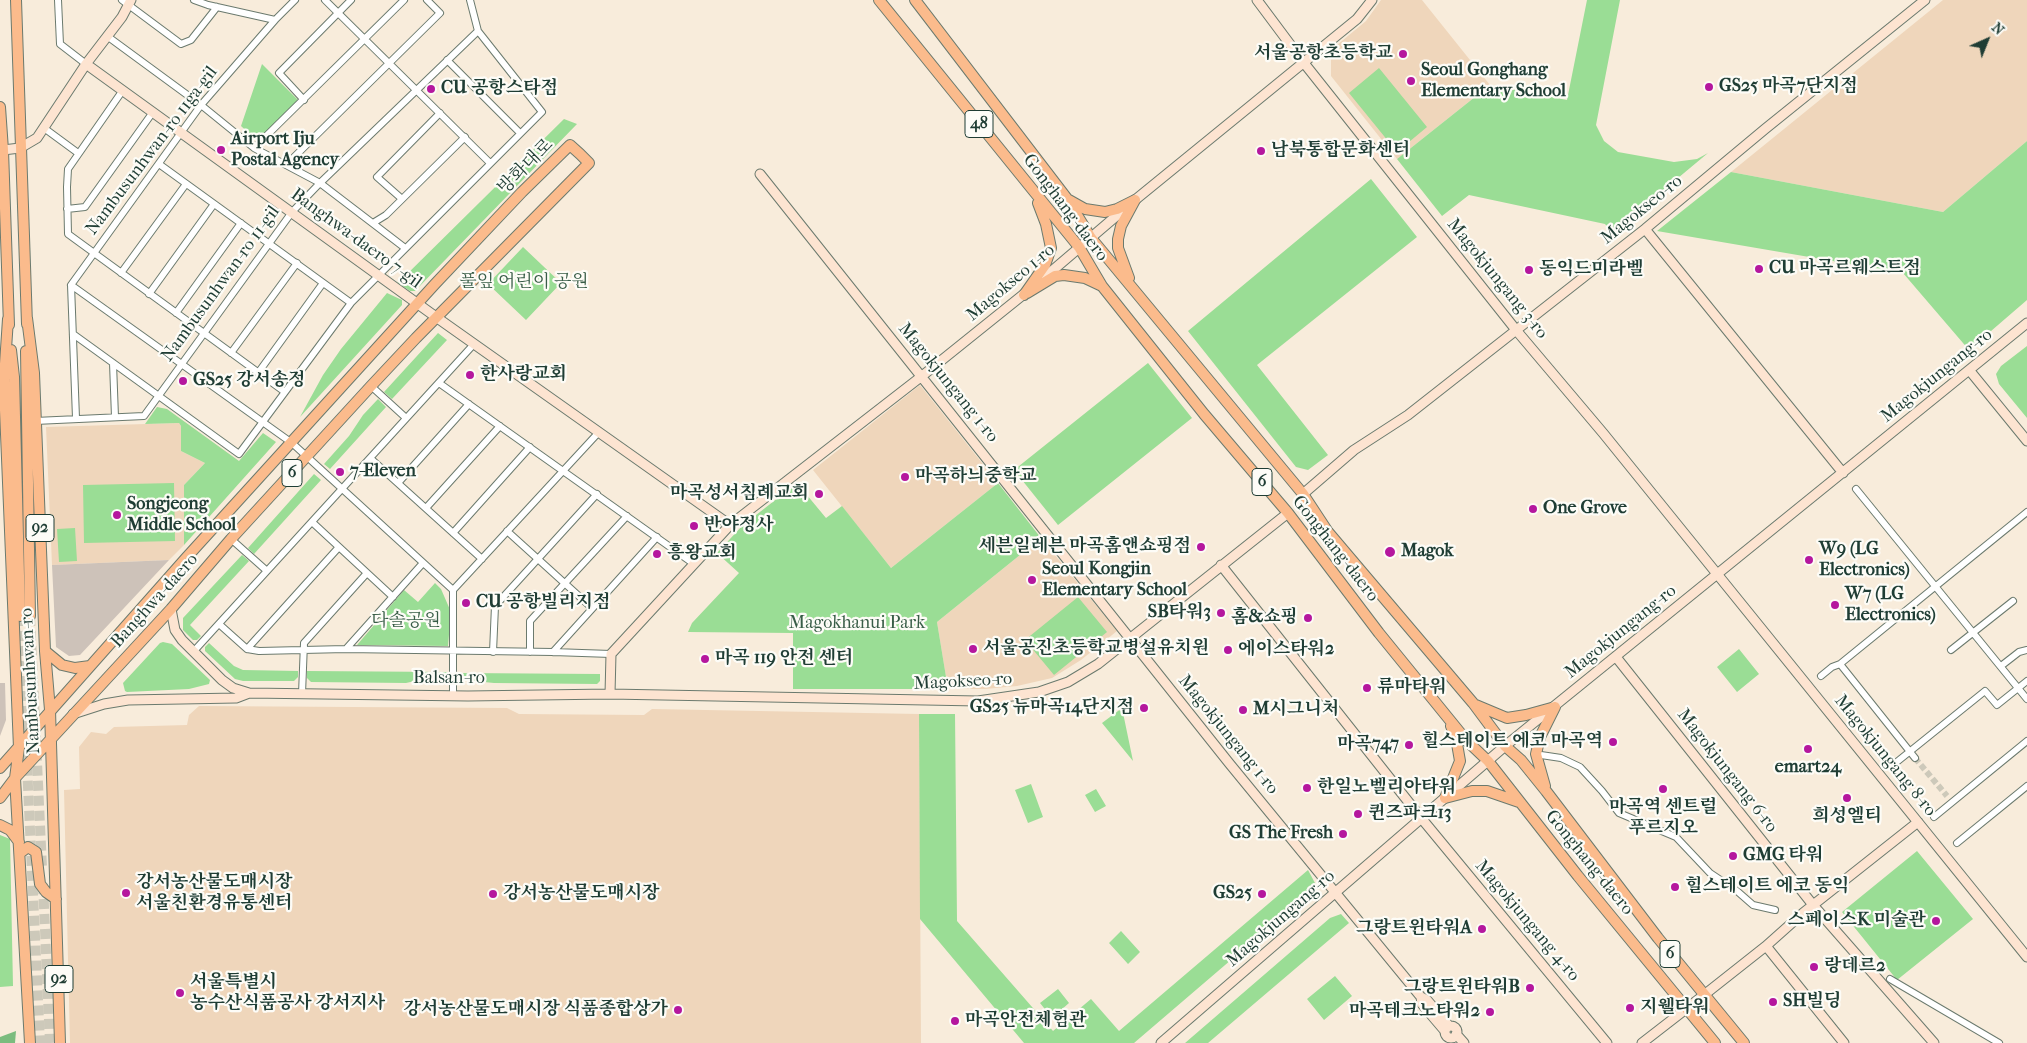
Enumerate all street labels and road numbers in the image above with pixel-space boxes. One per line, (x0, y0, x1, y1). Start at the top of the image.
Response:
street label: Nambusunhwan-ro 11ga-gil (82, 62, 222, 240)
road number: 48 (965, 110, 993, 138)
street label: 방화대로 (494, 135, 558, 199)
street label: Gonghang-daero (1018, 150, 1112, 266)
street label: Magokseo-ro (1597, 171, 1687, 249)
street label: Banghwa-daero 7-gil (286, 184, 426, 294)
street label: Nambusunhwan-ro 11-gil (157, 202, 285, 366)
street label: Magokjungang 3-ro (1442, 215, 1552, 343)
street label: Magokseo 1-ro (962, 240, 1060, 326)
street label: Magokjungang 1-ro (893, 319, 1003, 447)
street label: Magokjungang-ro (1877, 324, 1997, 428)
road number: 6 (282, 459, 302, 486)
road number: 6 (1252, 468, 1272, 496)
street label: Gonghang-daero (1287, 492, 1383, 606)
road number: 92 (26, 514, 54, 542)
street label: Banghwa-daero (107, 549, 203, 653)
street label: Magokjungang-ro (1561, 580, 1681, 684)
street label: Nambusunhwan-ro (16, 607, 46, 755)
street label: Balsan-ro (413, 668, 485, 690)
street label: Magokseo-ro (913, 669, 1013, 695)
street label: Magokjungang 1-ro (1173, 671, 1283, 799)
street label: Magokjungang 8-ro (1829, 691, 1941, 821)
street label: Magokjungang 6-ro (1672, 705, 1782, 837)
street label: Gonghang-daero (1540, 806, 1638, 920)
street label: Magokjungang 4-ro (1470, 856, 1584, 986)
street label: Magokjungang-ro (1222, 866, 1340, 972)
road number: 6 (1660, 941, 1680, 968)
road number: 92 (45, 966, 73, 992)

